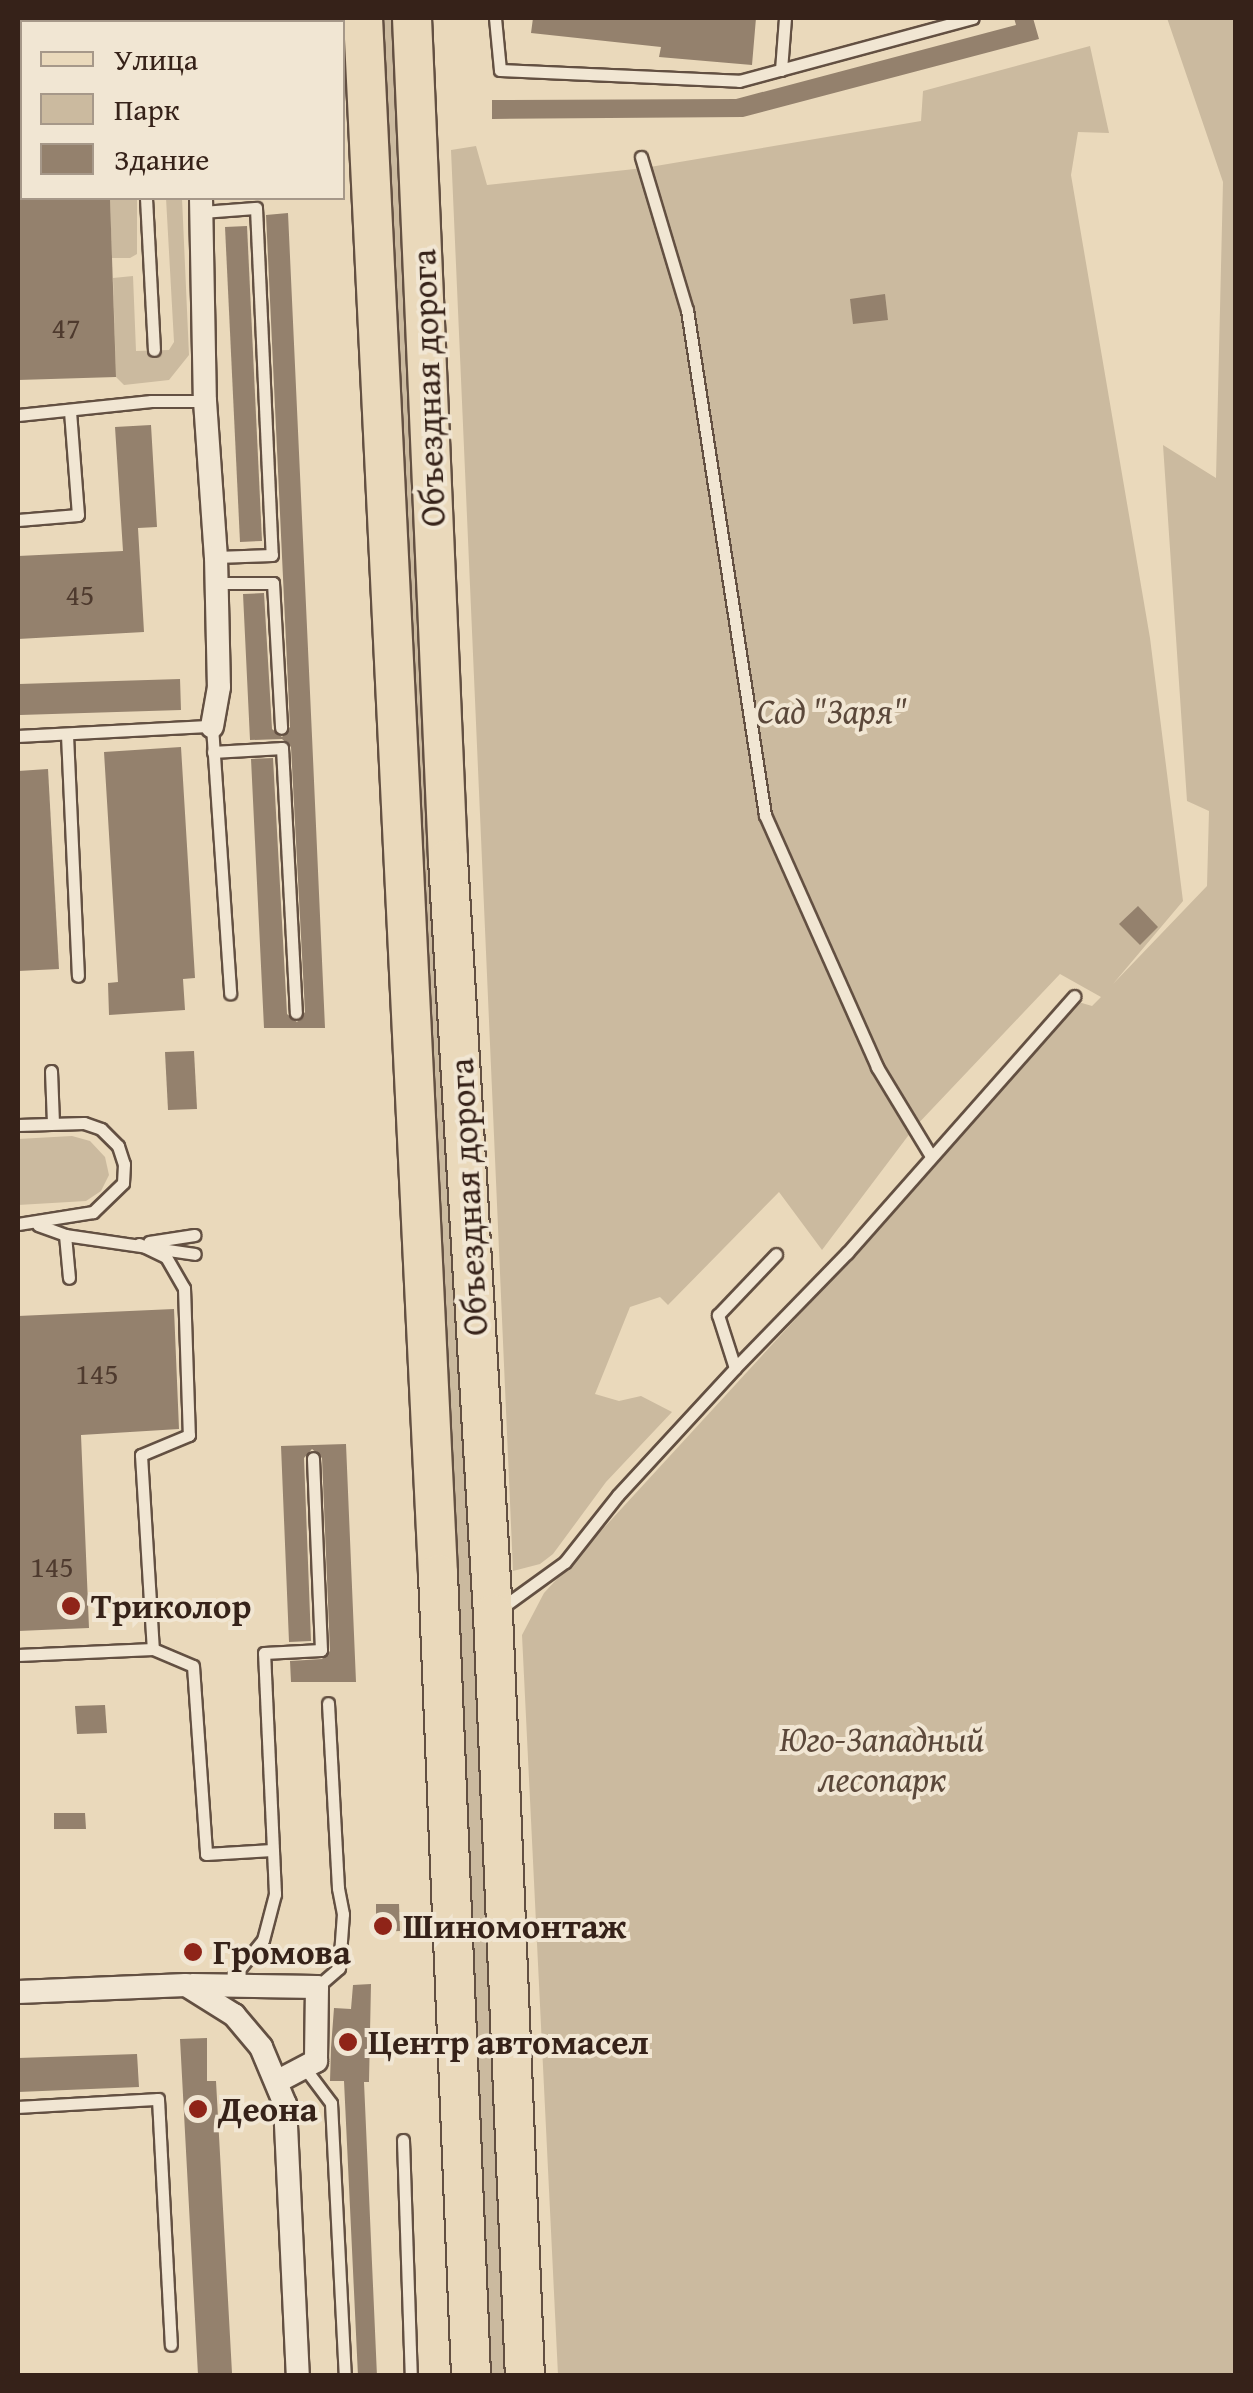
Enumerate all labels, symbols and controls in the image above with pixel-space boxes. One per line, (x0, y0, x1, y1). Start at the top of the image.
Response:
legend (20, 20, 345, 200)
text: Улица (114, 37, 198, 81)
text: Парк (114, 87, 180, 131)
text: Здание (114, 137, 209, 181)
street label: Объездная дорога (402, 248, 454, 528)
house number: 47 (52, 309, 80, 345)
house number: 45 (66, 576, 94, 612)
park label: Сад "Заря" (757, 690, 907, 732)
street label: Объездная дорога (440, 1057, 496, 1337)
house number: 145 (75, 1355, 119, 1391)
house number: 145 (30, 1548, 74, 1584)
place label: Триколор (91, 1585, 251, 1627)
marker: Триколор (60, 1595, 82, 1617)
park label: Юго-Западный лесопарк (780, 1718, 984, 1800)
place label: Шиномонтаж (403, 1905, 626, 1947)
marker: Шиномонтаж (372, 1915, 394, 1937)
place label: Громова (213, 1931, 351, 1973)
marker: Громова (182, 1941, 204, 1963)
place label: Центр автомасел (368, 2021, 649, 2063)
marker: Центр автомасел (337, 2031, 359, 2053)
place label: Деона (218, 2088, 318, 2130)
marker: Деона (187, 2098, 209, 2120)

